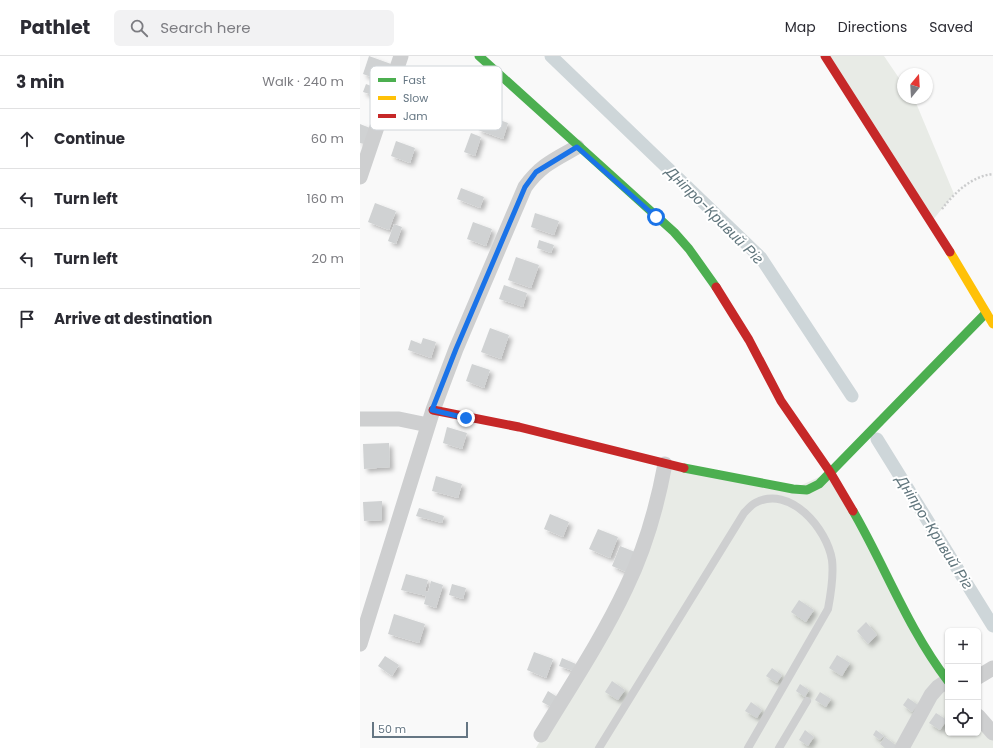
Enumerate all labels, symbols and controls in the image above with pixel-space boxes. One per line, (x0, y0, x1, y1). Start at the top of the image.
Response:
search box (114, 10, 394, 46)
text: Pathlet (20, 14, 90, 41)
icon: search (128, 17, 150, 39)
text: Search here (160, 17, 251, 38)
text: Map (785, 17, 816, 37)
text: Directions (838, 17, 907, 37)
text: Saved (929, 17, 973, 37)
legend (370, 66, 502, 130)
north arrow (897, 68, 933, 104)
text: 3 min (16, 70, 64, 94)
text: Walk · 240 m (262, 72, 344, 91)
text: Fast (403, 72, 426, 88)
text: Slow (403, 90, 428, 106)
text: Jam (403, 108, 428, 124)
icon: ahead (16, 128, 38, 150)
text: Continue (54, 128, 125, 149)
text: 60 m (311, 129, 344, 148)
water label: Дніпро-Кривий Ріг (660, 160, 769, 269)
icon: left (16, 188, 38, 210)
text: Turn left (54, 188, 118, 209)
text: 160 m (307, 189, 344, 208)
route start (647, 208, 665, 226)
icon: left (16, 248, 38, 270)
text: Turn left (54, 248, 118, 269)
text: 20 m (311, 249, 344, 268)
icon: arrive (16, 308, 38, 330)
text: Arrive at destination (54, 308, 212, 329)
route end (457, 409, 475, 427)
water label: Дніпро-Кривий Ріг (890, 469, 979, 593)
map controls (945, 628, 981, 736)
button: + (945, 628, 981, 664)
button: − (945, 664, 981, 700)
button: locate (945, 700, 981, 736)
scale bar (372, 720, 468, 739)
text: 50 m (378, 721, 406, 737)

